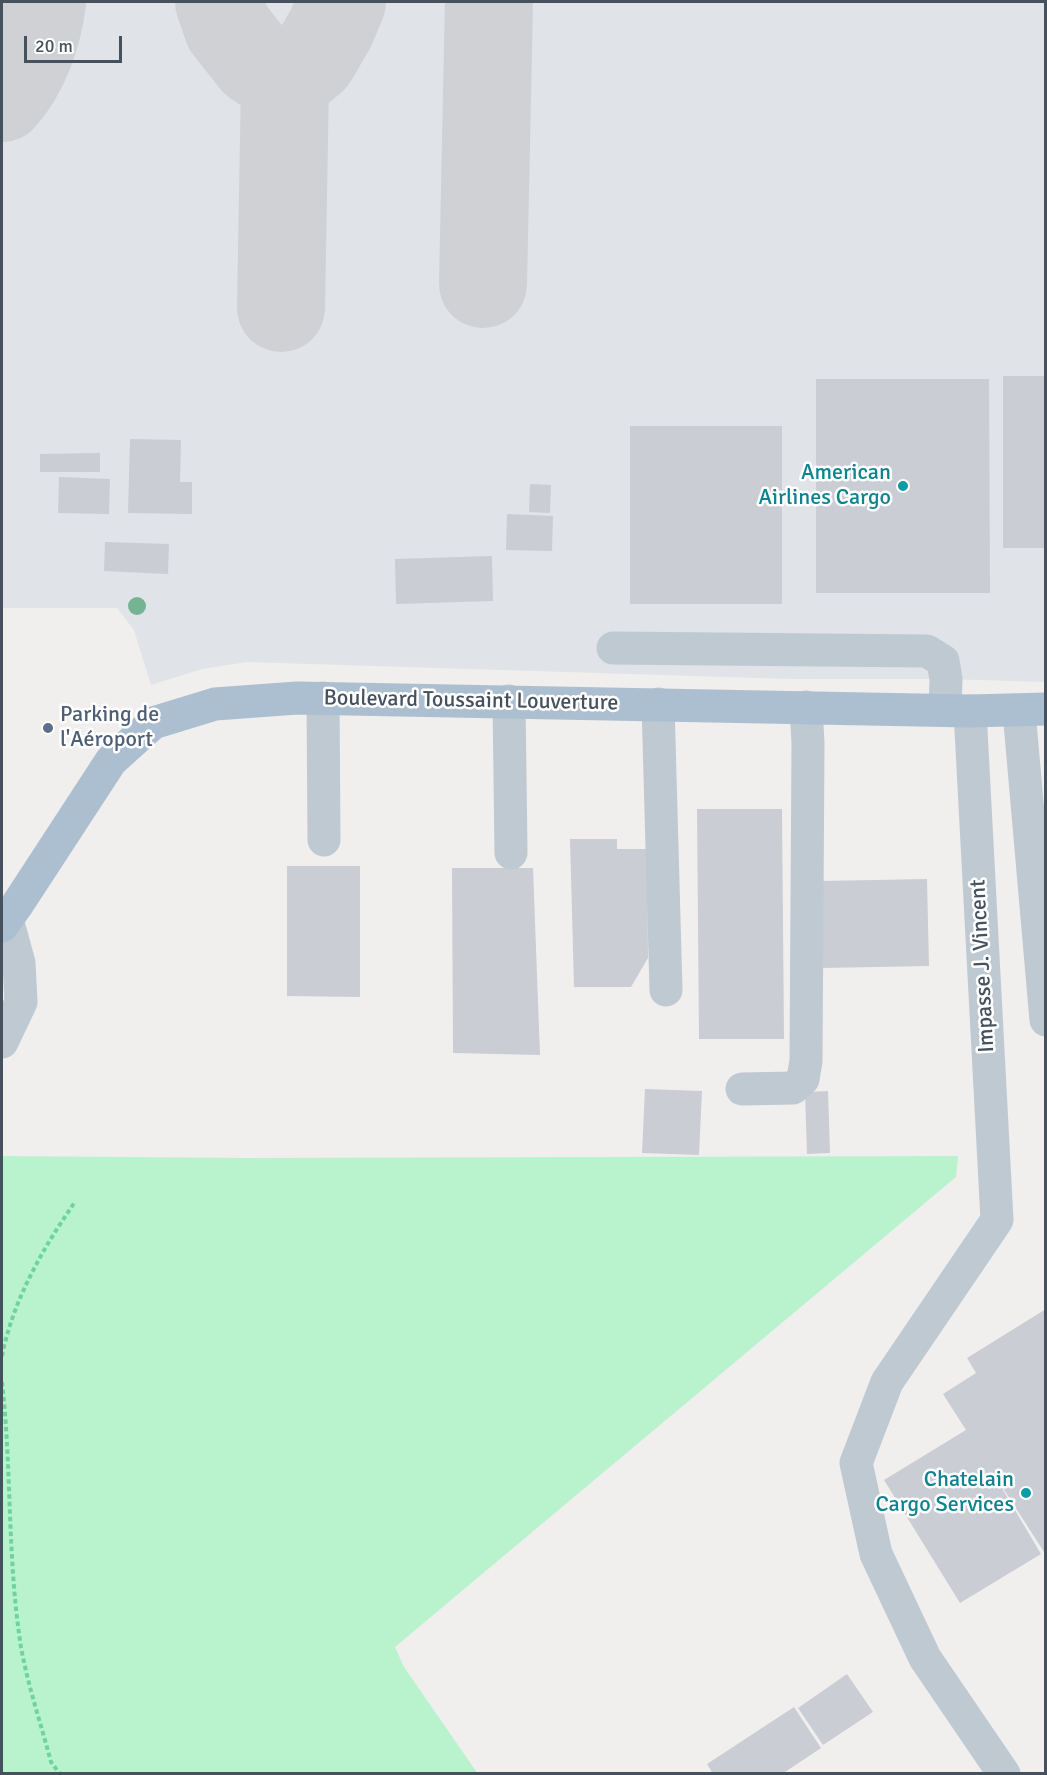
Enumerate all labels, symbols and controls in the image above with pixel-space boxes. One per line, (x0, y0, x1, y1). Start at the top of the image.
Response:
scale bar (27, 24, 124, 62)
text: 20 m (35, 35, 73, 57)
place label: American Airlines Cargo (758, 460, 891, 512)
marker: American Airlines Cargo (896, 479, 910, 493)
street label: Boulevard Toussaint Louverture (323, 685, 619, 717)
place label: Parking de l'Aéroport (60, 702, 159, 754)
marker: Parking de l'Aéroport (41, 721, 55, 735)
street label: Impasse J. Vincent (965, 879, 1001, 1053)
place label: Chatelain Cargo Services (875, 1467, 1014, 1518)
marker: Chatelain Cargo Services (1019, 1486, 1033, 1500)

